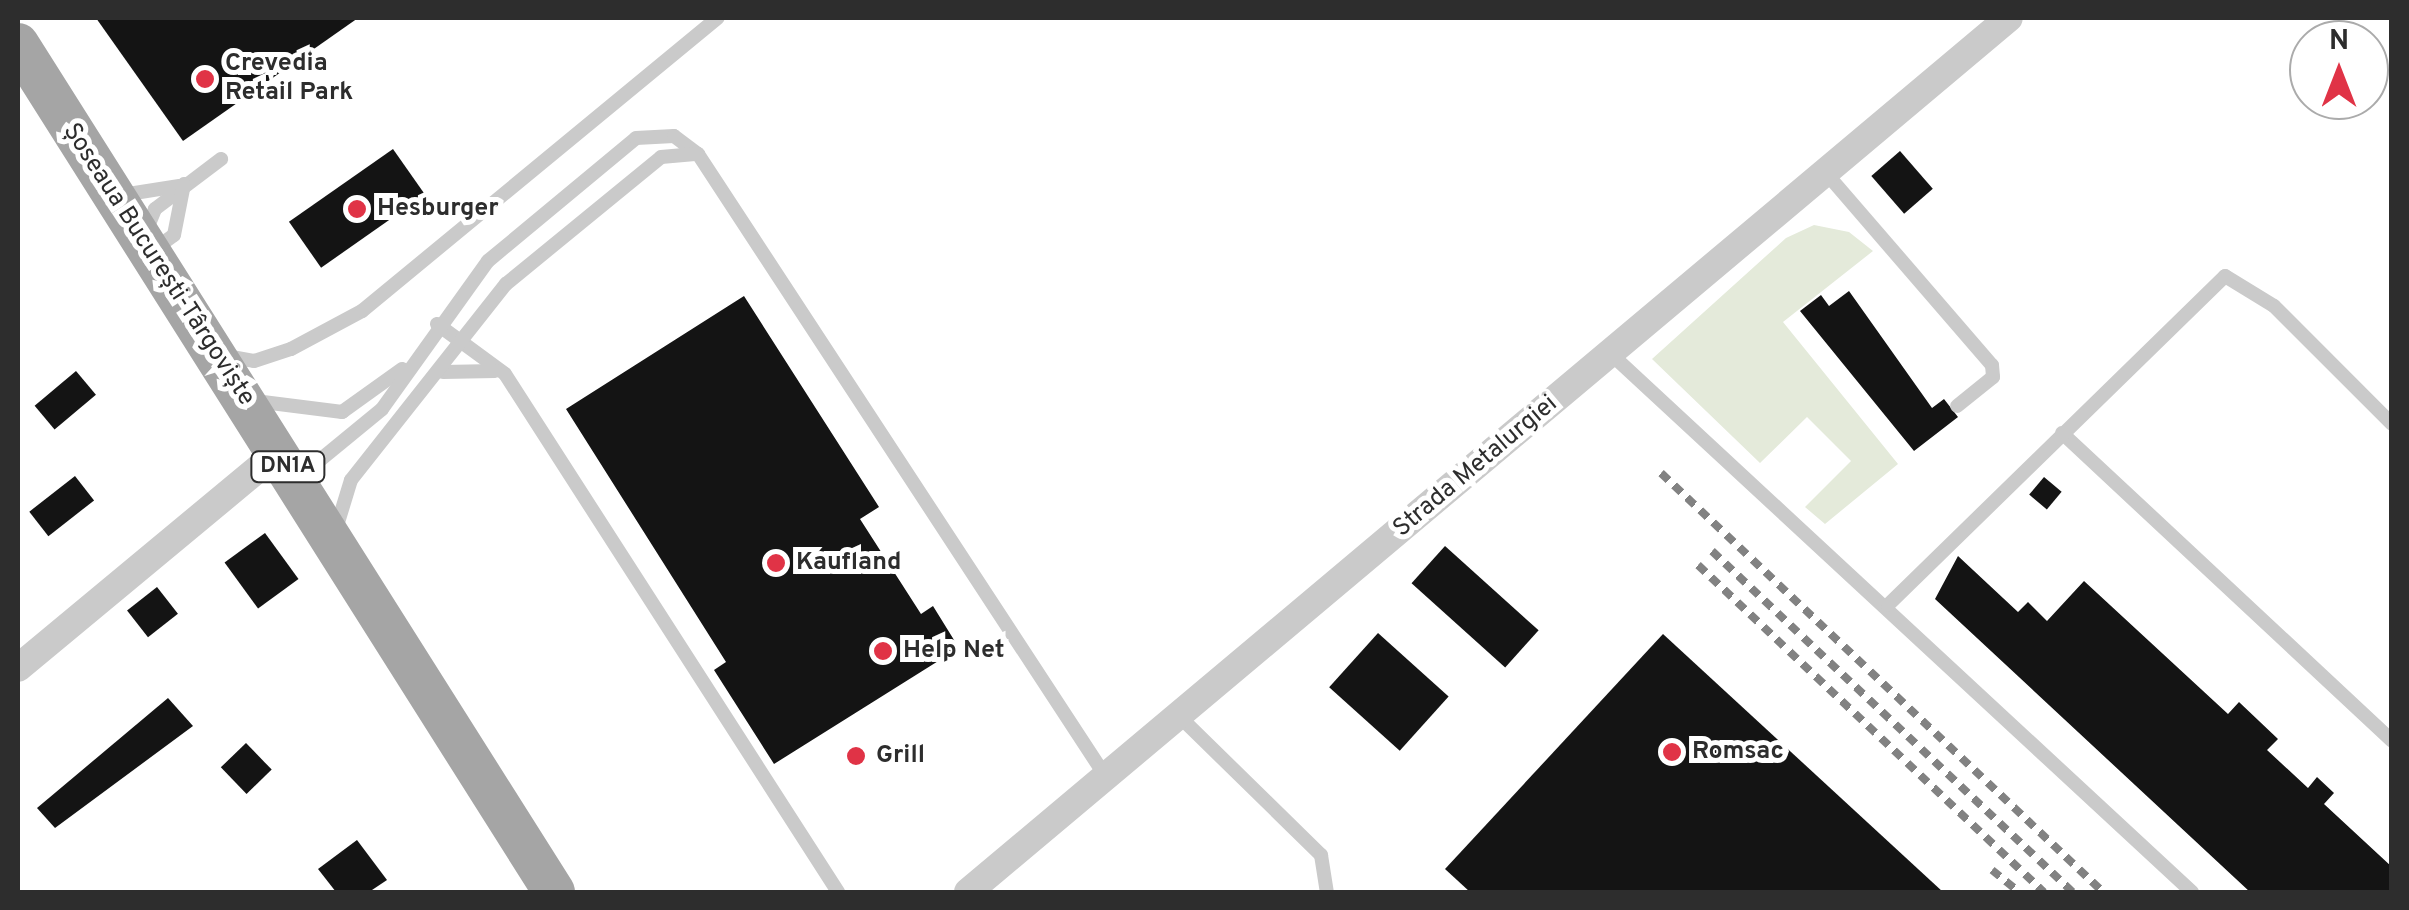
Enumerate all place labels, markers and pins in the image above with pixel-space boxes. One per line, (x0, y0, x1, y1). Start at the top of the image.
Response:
place label: Crevedia Retail Park (225, 50, 353, 109)
marker: Crevedia Retail Park (194, 68, 216, 90)
place label: Hesburger (377, 194, 499, 224)
marker: Hesburger (346, 198, 368, 220)
place label: Kaufland (796, 548, 901, 578)
marker: Kaufland (765, 552, 787, 574)
place label: Help Net (903, 636, 1004, 666)
marker: Help Net (872, 640, 894, 662)
place label: Romsac (1692, 737, 1784, 767)
place label: Grill (876, 741, 925, 771)
marker: Romsac (1661, 741, 1683, 763)
marker: Grill (845, 745, 867, 767)

